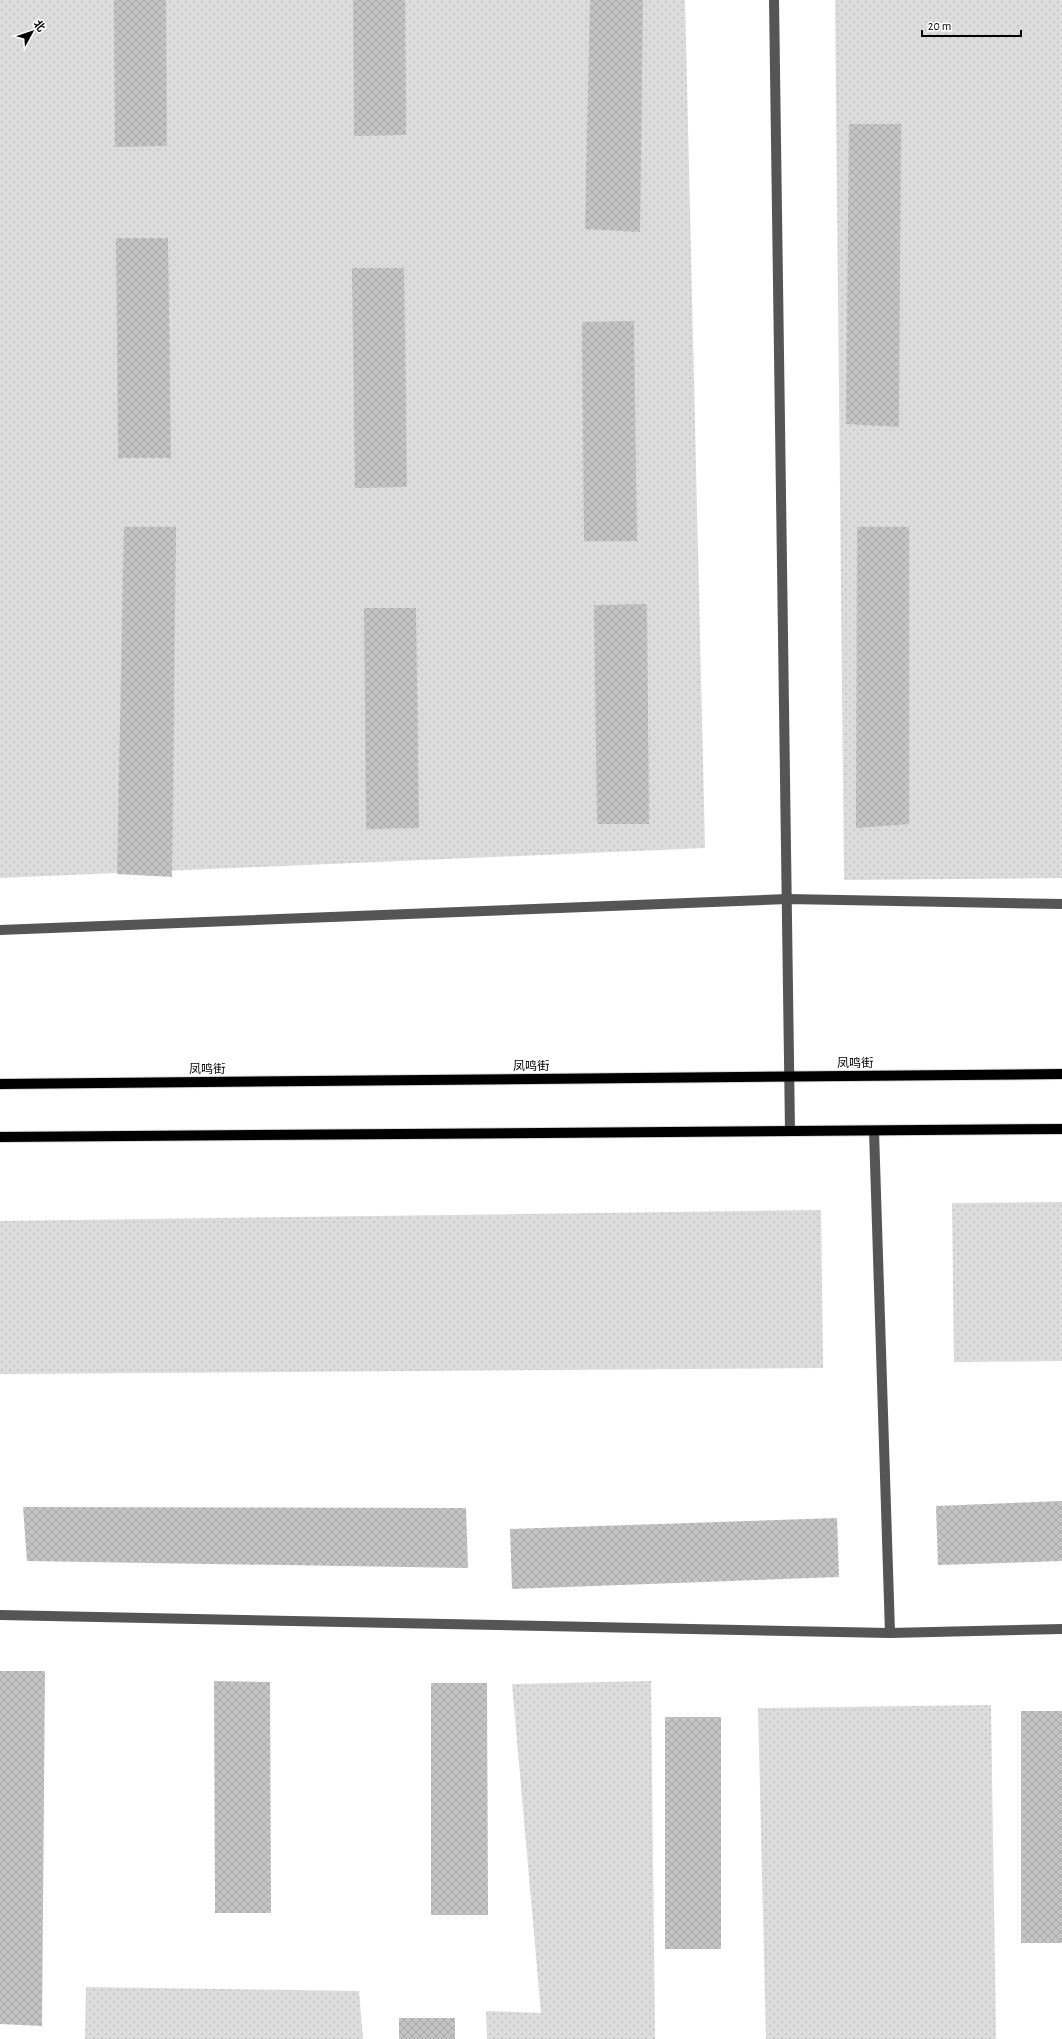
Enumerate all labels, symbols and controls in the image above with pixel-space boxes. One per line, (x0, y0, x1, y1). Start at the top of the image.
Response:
north arrow (12, 12, 52, 52)
scale bar (922, 12, 1021, 38)
text: 北 (32, 18, 47, 34)
text: 20 m (928, 20, 951, 32)
street label: 凤鸣街 (837, 1056, 873, 1069)
street label: 凤鸣街 (513, 1059, 549, 1072)
street label: 凤鸣街 (189, 1062, 225, 1075)

